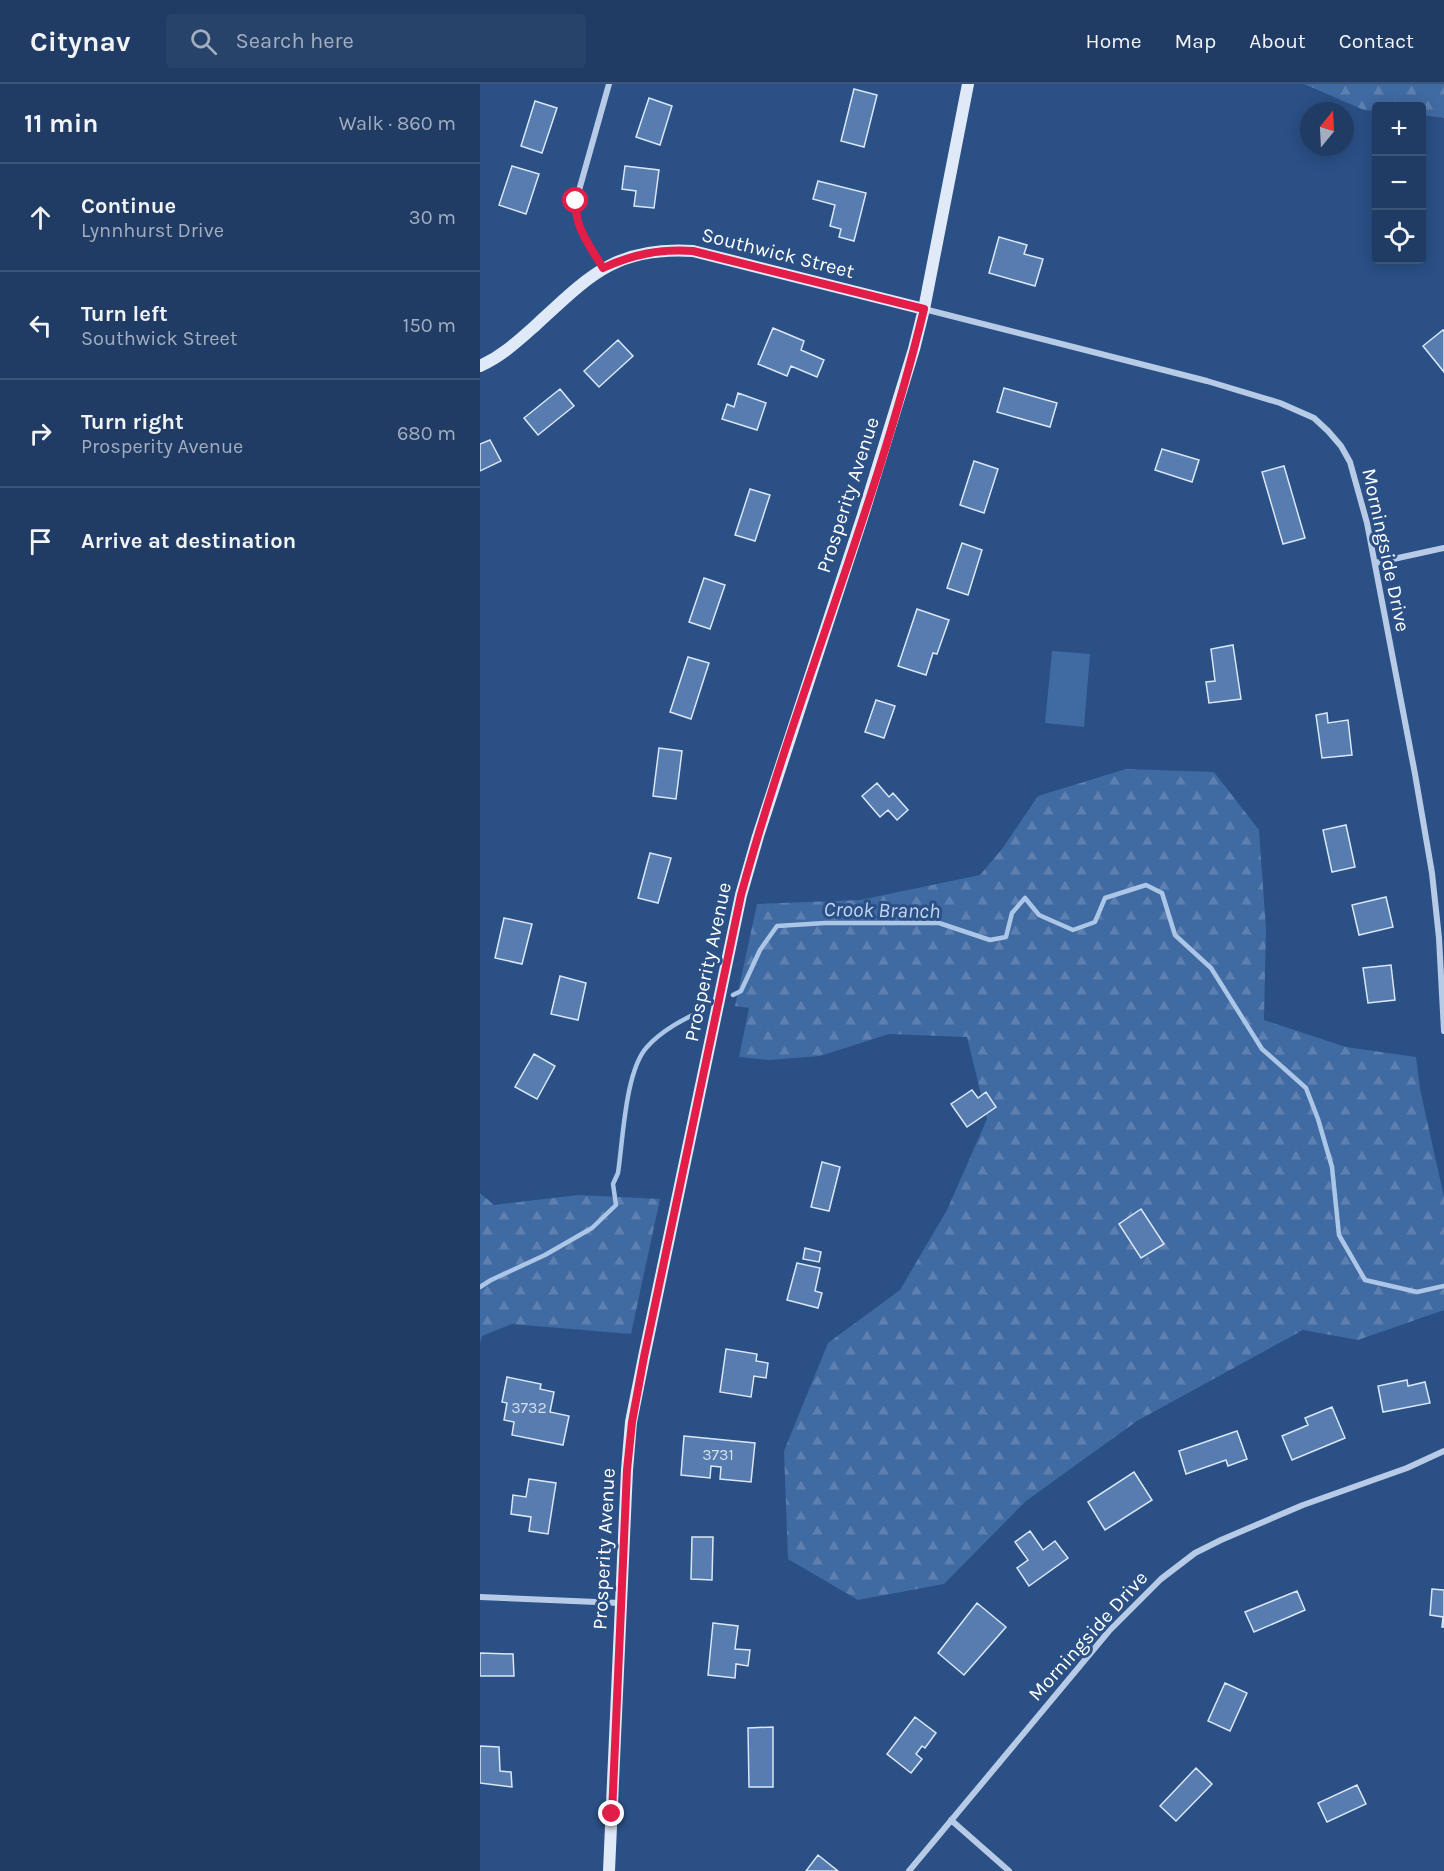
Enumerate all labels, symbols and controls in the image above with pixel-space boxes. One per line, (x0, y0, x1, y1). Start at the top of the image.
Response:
search box (166, 14, 586, 68)
text: Citynav (30, 25, 130, 58)
icon: search (187, 25, 220, 58)
text: Search here (235, 28, 354, 54)
text: Home (1086, 29, 1142, 53)
text: Map (1175, 29, 1216, 53)
text: About (1249, 29, 1306, 53)
text: Contact (1339, 29, 1414, 53)
north arrow (1300, 102, 1354, 156)
map controls (1372, 102, 1426, 264)
button: + (1372, 102, 1426, 156)
text: 11 min (24, 108, 99, 139)
text: Walk · 860 m (339, 112, 456, 135)
button: − (1372, 156, 1426, 210)
route start (562, 187, 588, 213)
text: Continue (81, 193, 176, 219)
icon: ahead (24, 201, 57, 234)
text: 30 m (409, 206, 456, 229)
button: locate (1372, 210, 1426, 264)
text: Lynnhurst Drive (81, 219, 224, 242)
street label: Southwick Street (699, 223, 857, 283)
text: Turn left (81, 301, 168, 327)
icon: left (24, 309, 57, 342)
text: 150 m (403, 314, 456, 337)
text: Southwick Street (81, 327, 237, 350)
text: Turn right (81, 409, 184, 435)
street label: Prosperity Avenue (812, 414, 884, 576)
icon: right (24, 417, 57, 450)
text: 680 m (397, 422, 456, 445)
text: Prosperity Avenue (81, 435, 243, 458)
street label: Morningside Drive (1357, 466, 1415, 634)
icon: arrive (24, 525, 57, 558)
text: Arrive at destination (81, 528, 296, 554)
street label: Prosperity Avenue (680, 880, 736, 1044)
water label: Crook Branch (823, 897, 941, 923)
house number: 3732 (511, 1398, 547, 1417)
house number: 3731 (702, 1445, 734, 1464)
street label: Prosperity Avenue (588, 1467, 620, 1631)
street label: Morningside Drive (1024, 1566, 1152, 1706)
route end (598, 1800, 624, 1826)

